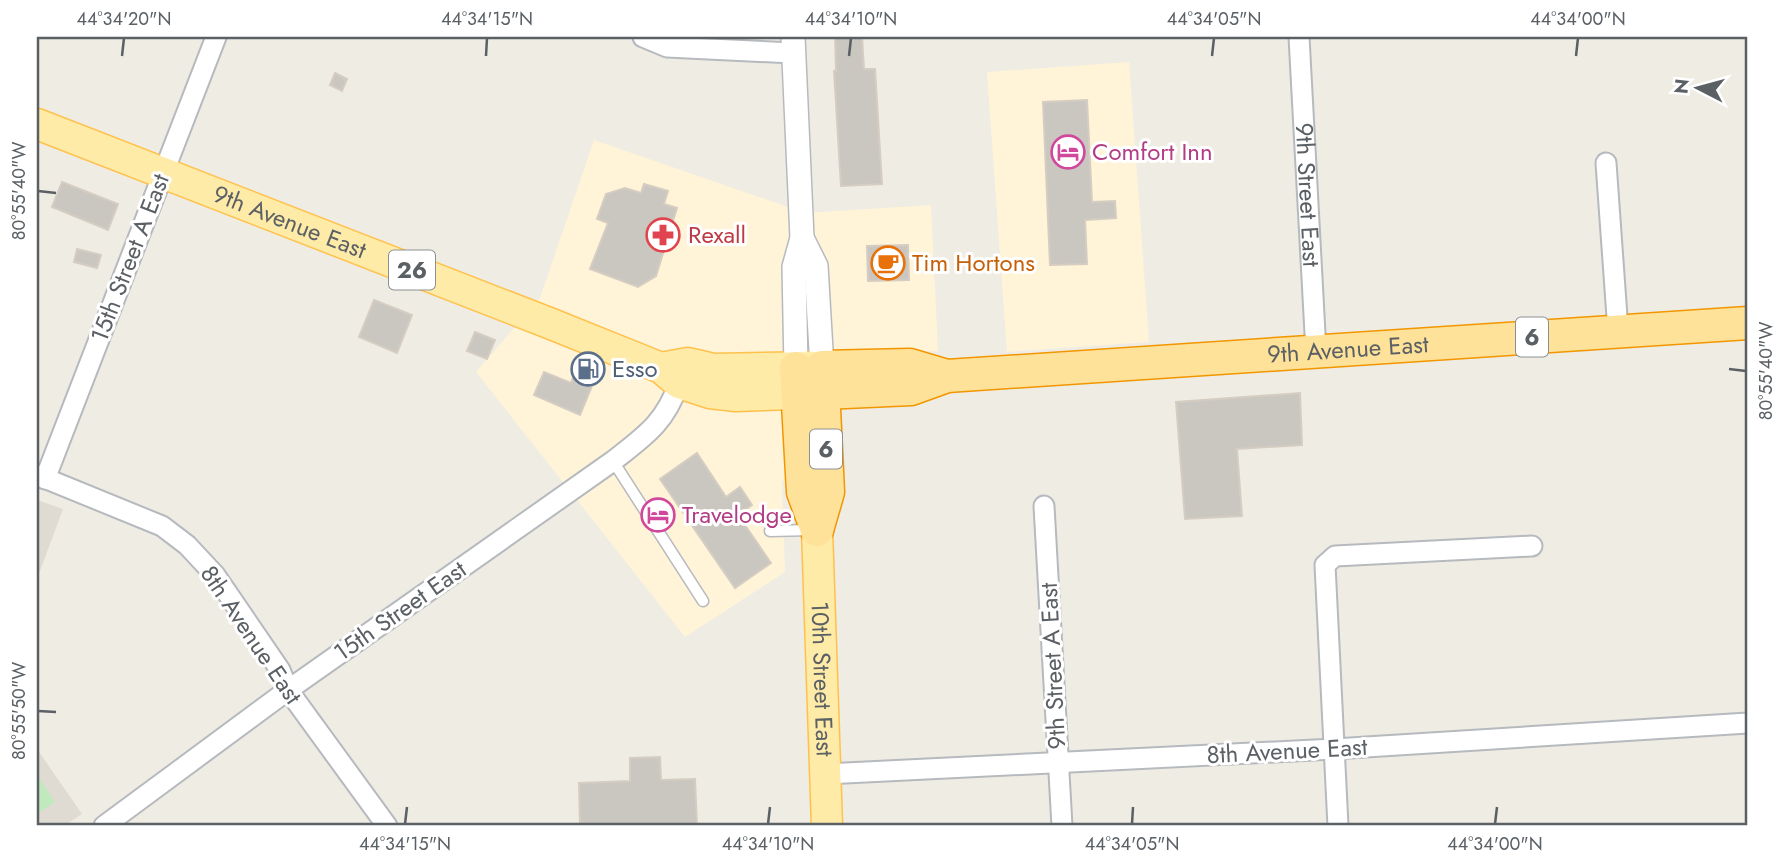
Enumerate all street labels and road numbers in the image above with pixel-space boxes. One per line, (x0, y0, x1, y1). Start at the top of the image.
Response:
street label: 9th Street East (1287, 122, 1329, 268)
street label: 15th Street A East (81, 168, 178, 347)
street label: 9th Avenue East (208, 176, 372, 267)
road number: 26 (389, 250, 435, 290)
road number: 6 (1516, 318, 1548, 356)
street label: 9th Avenue East (1266, 326, 1430, 372)
road number: 6 (810, 430, 842, 468)
street label: 15th Street East (326, 552, 473, 669)
street label: 8th Avenue East (192, 558, 311, 711)
street label: 9th Street A East (1031, 581, 1074, 750)
street label: 10th Street East (802, 601, 843, 757)
street label: 8th Avenue East (1206, 729, 1368, 772)

